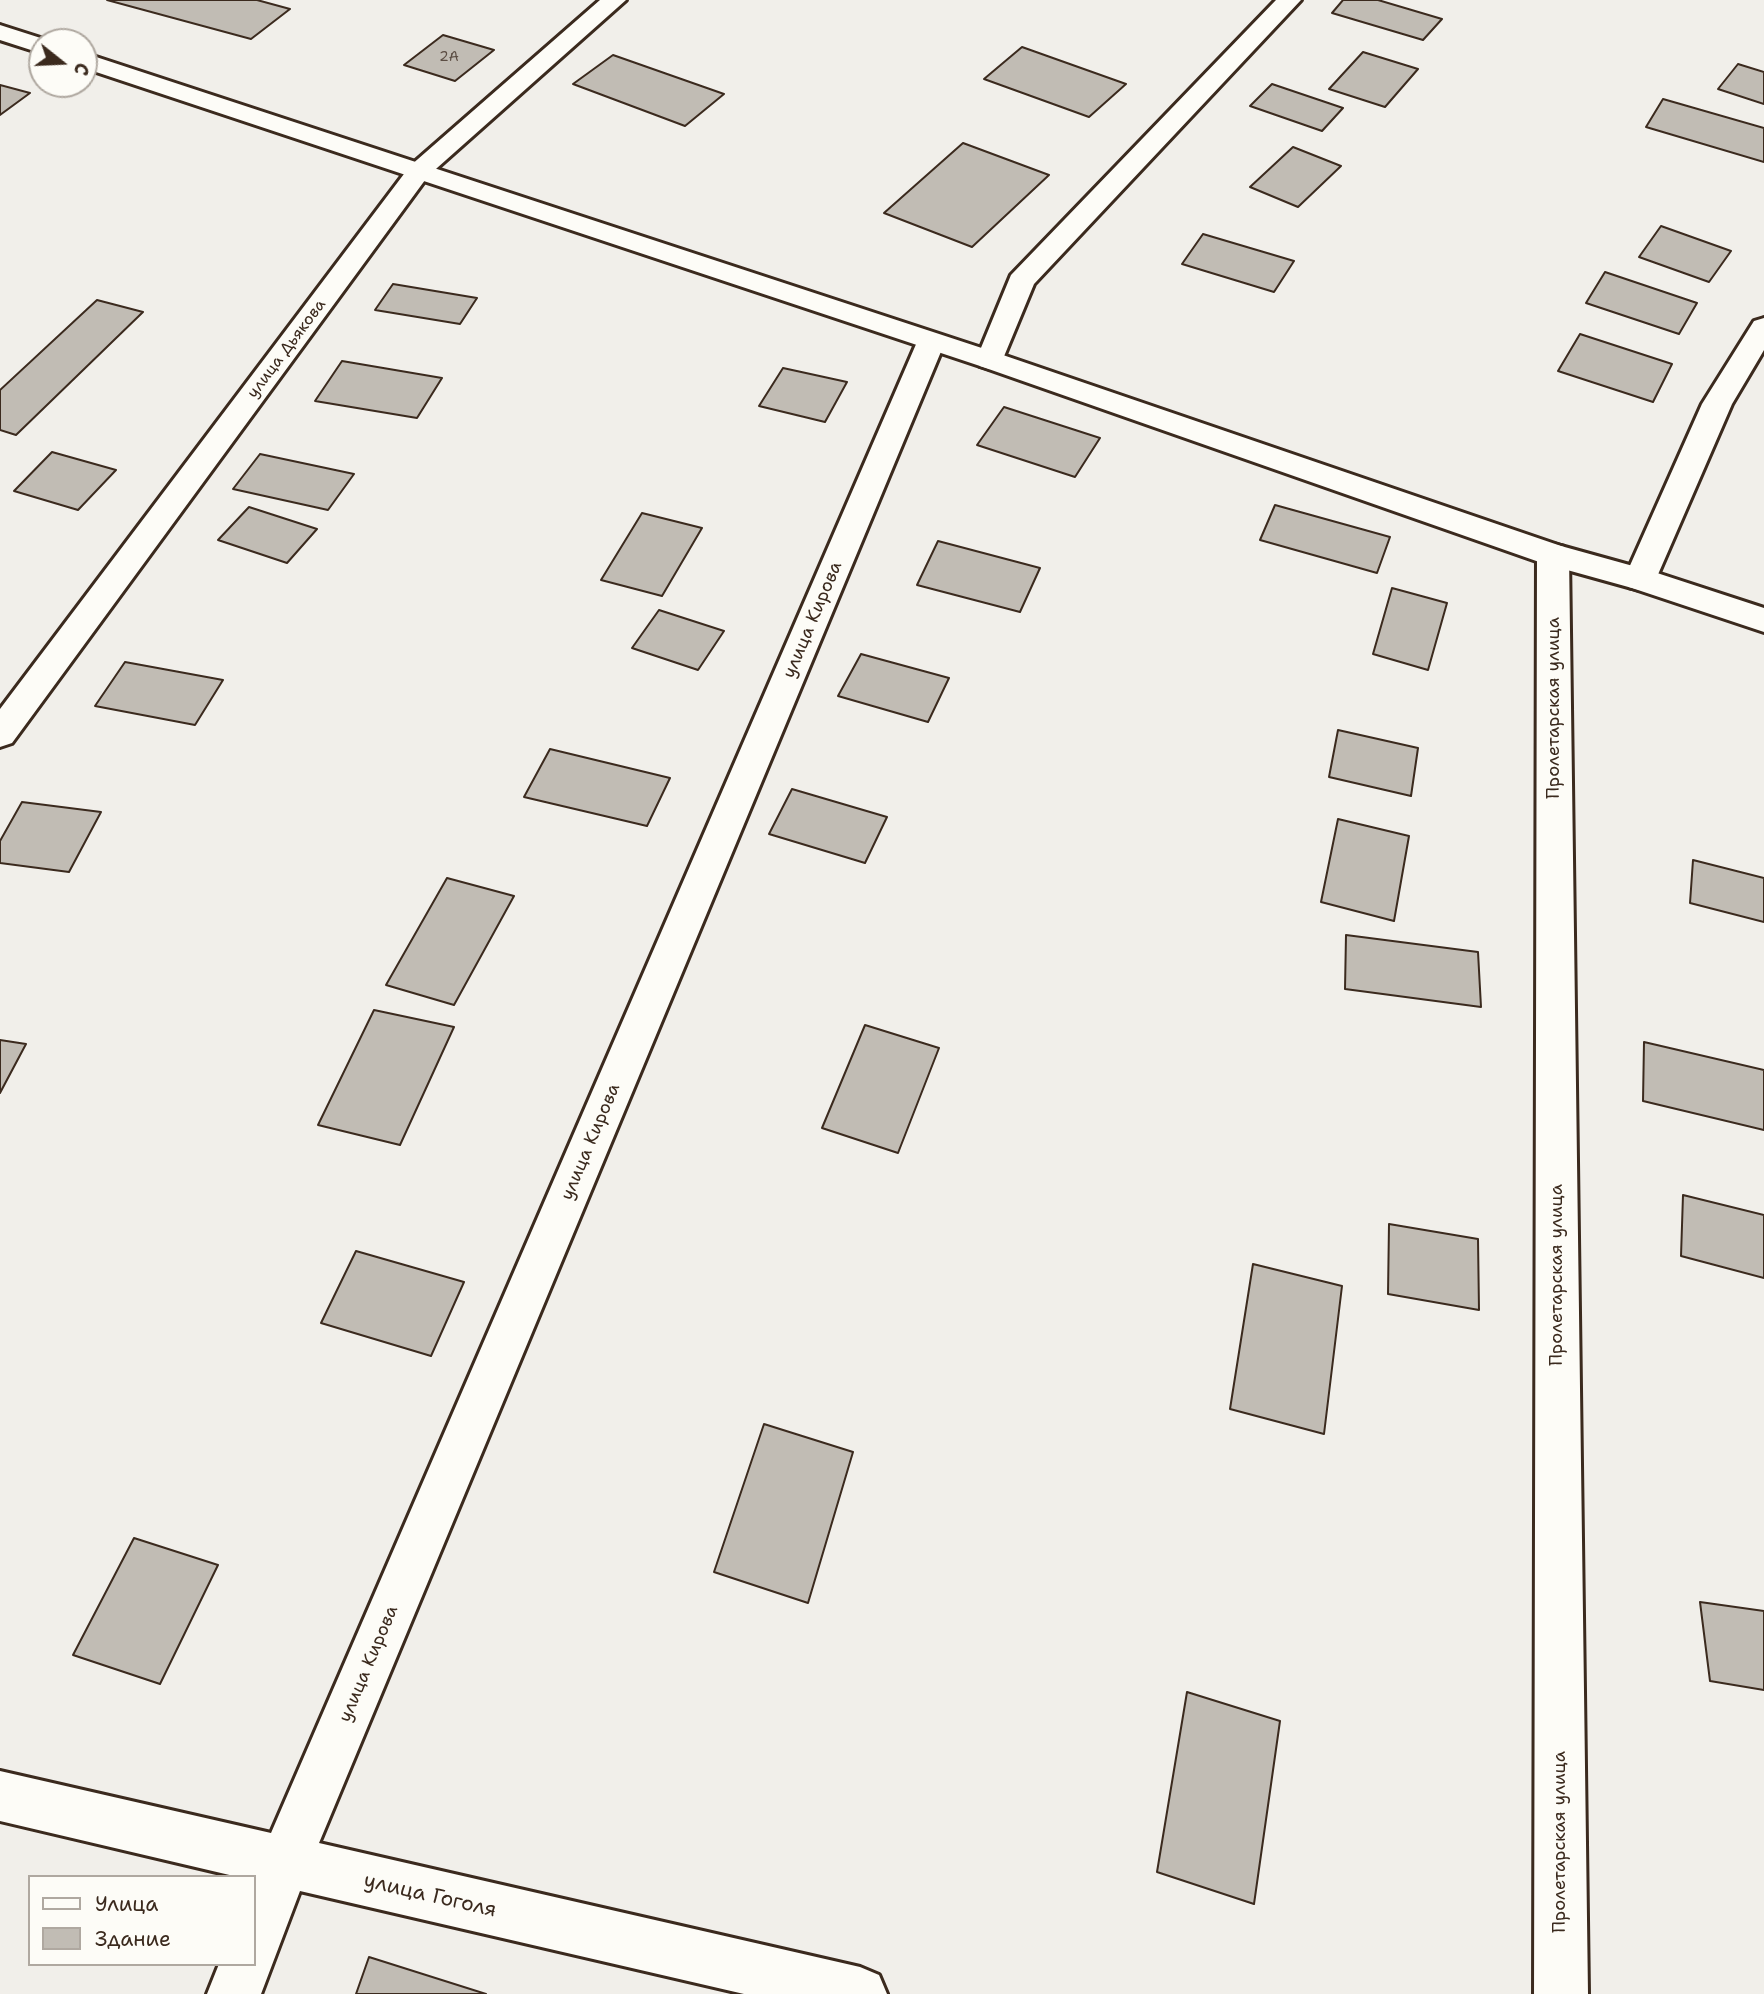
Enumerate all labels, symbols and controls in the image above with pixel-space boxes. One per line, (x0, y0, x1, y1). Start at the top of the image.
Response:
north arrow (28, 28, 98, 98)
house number: 2А (439, 49, 459, 65)
text: С (68, 60, 95, 78)
street label: улица Дьякова (244, 296, 330, 402)
street label: улица Кирова (779, 558, 847, 682)
street label: Пролетарская улица (1543, 617, 1565, 799)
street label: улица Кирова (557, 1080, 625, 1204)
street label: Пролетарская улица (1546, 1184, 1568, 1366)
street label: улица Кирова (335, 1602, 403, 1726)
street label: Пролетарская улица (1549, 1751, 1571, 1933)
street label: улица Гоголя (361, 1868, 499, 1924)
legend (28, 1875, 256, 1966)
text: Улица (95, 1890, 158, 1918)
text: Здание (95, 1925, 171, 1953)

